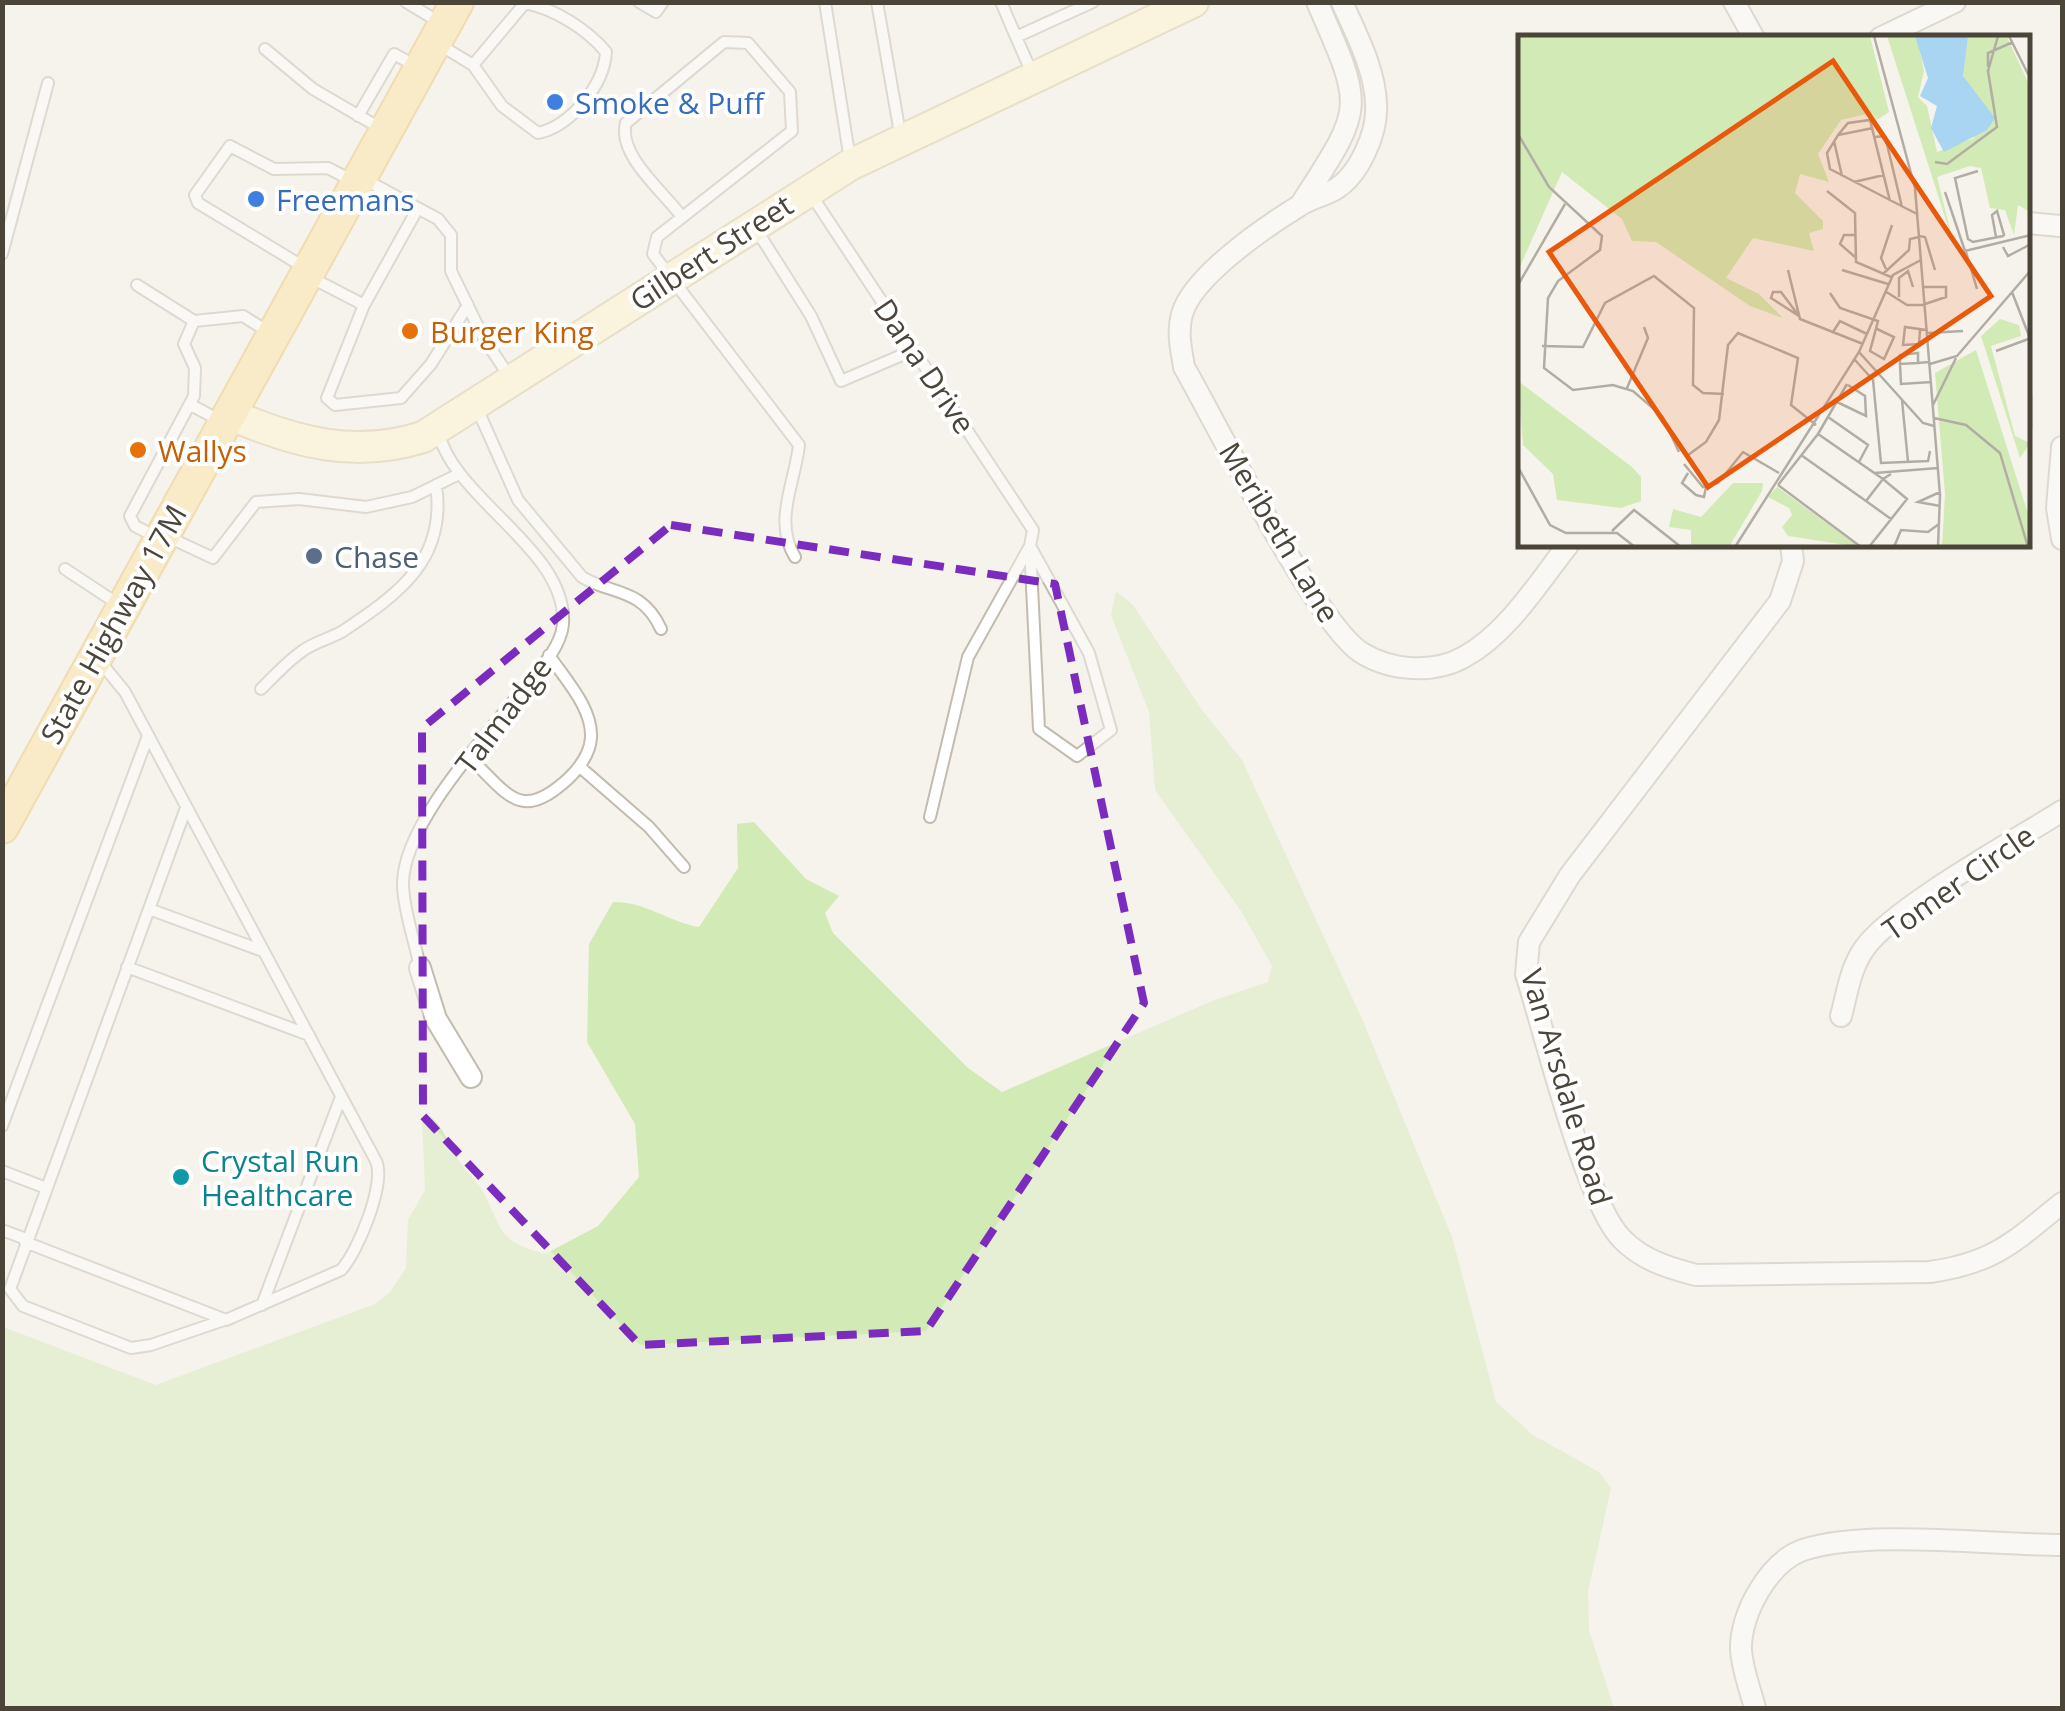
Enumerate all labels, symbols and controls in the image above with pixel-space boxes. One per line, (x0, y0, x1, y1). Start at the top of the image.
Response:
inset map (1518, 35, 2030, 548)
place label: Smoke & Puff (575, 82, 766, 123)
marker: Smoke & Puff (544, 91, 566, 113)
place label: Freemans (276, 179, 415, 220)
street label: Gilbert Street (622, 184, 800, 320)
marker: Freemans (245, 188, 267, 210)
street label: Dana Drive (865, 290, 985, 442)
place label: Burger King (430, 311, 594, 352)
marker: Burger King (399, 320, 421, 342)
place label: Wallys (158, 430, 247, 471)
street label: Meribeth Lane (1210, 434, 1350, 630)
marker: Wallys (127, 439, 149, 461)
street label: State Highway 17M (30, 497, 196, 751)
place label: Chase (334, 536, 419, 577)
marker: Chase (303, 545, 325, 567)
street label: Talmadge (445, 648, 561, 782)
street label: Tomer Circle (1874, 815, 2042, 949)
street label: Van Arsdale Road (1512, 964, 1622, 1210)
place label: Crystal Run Healthcare (201, 1140, 360, 1215)
marker: Crystal Run Healthcare (170, 1166, 192, 1188)

